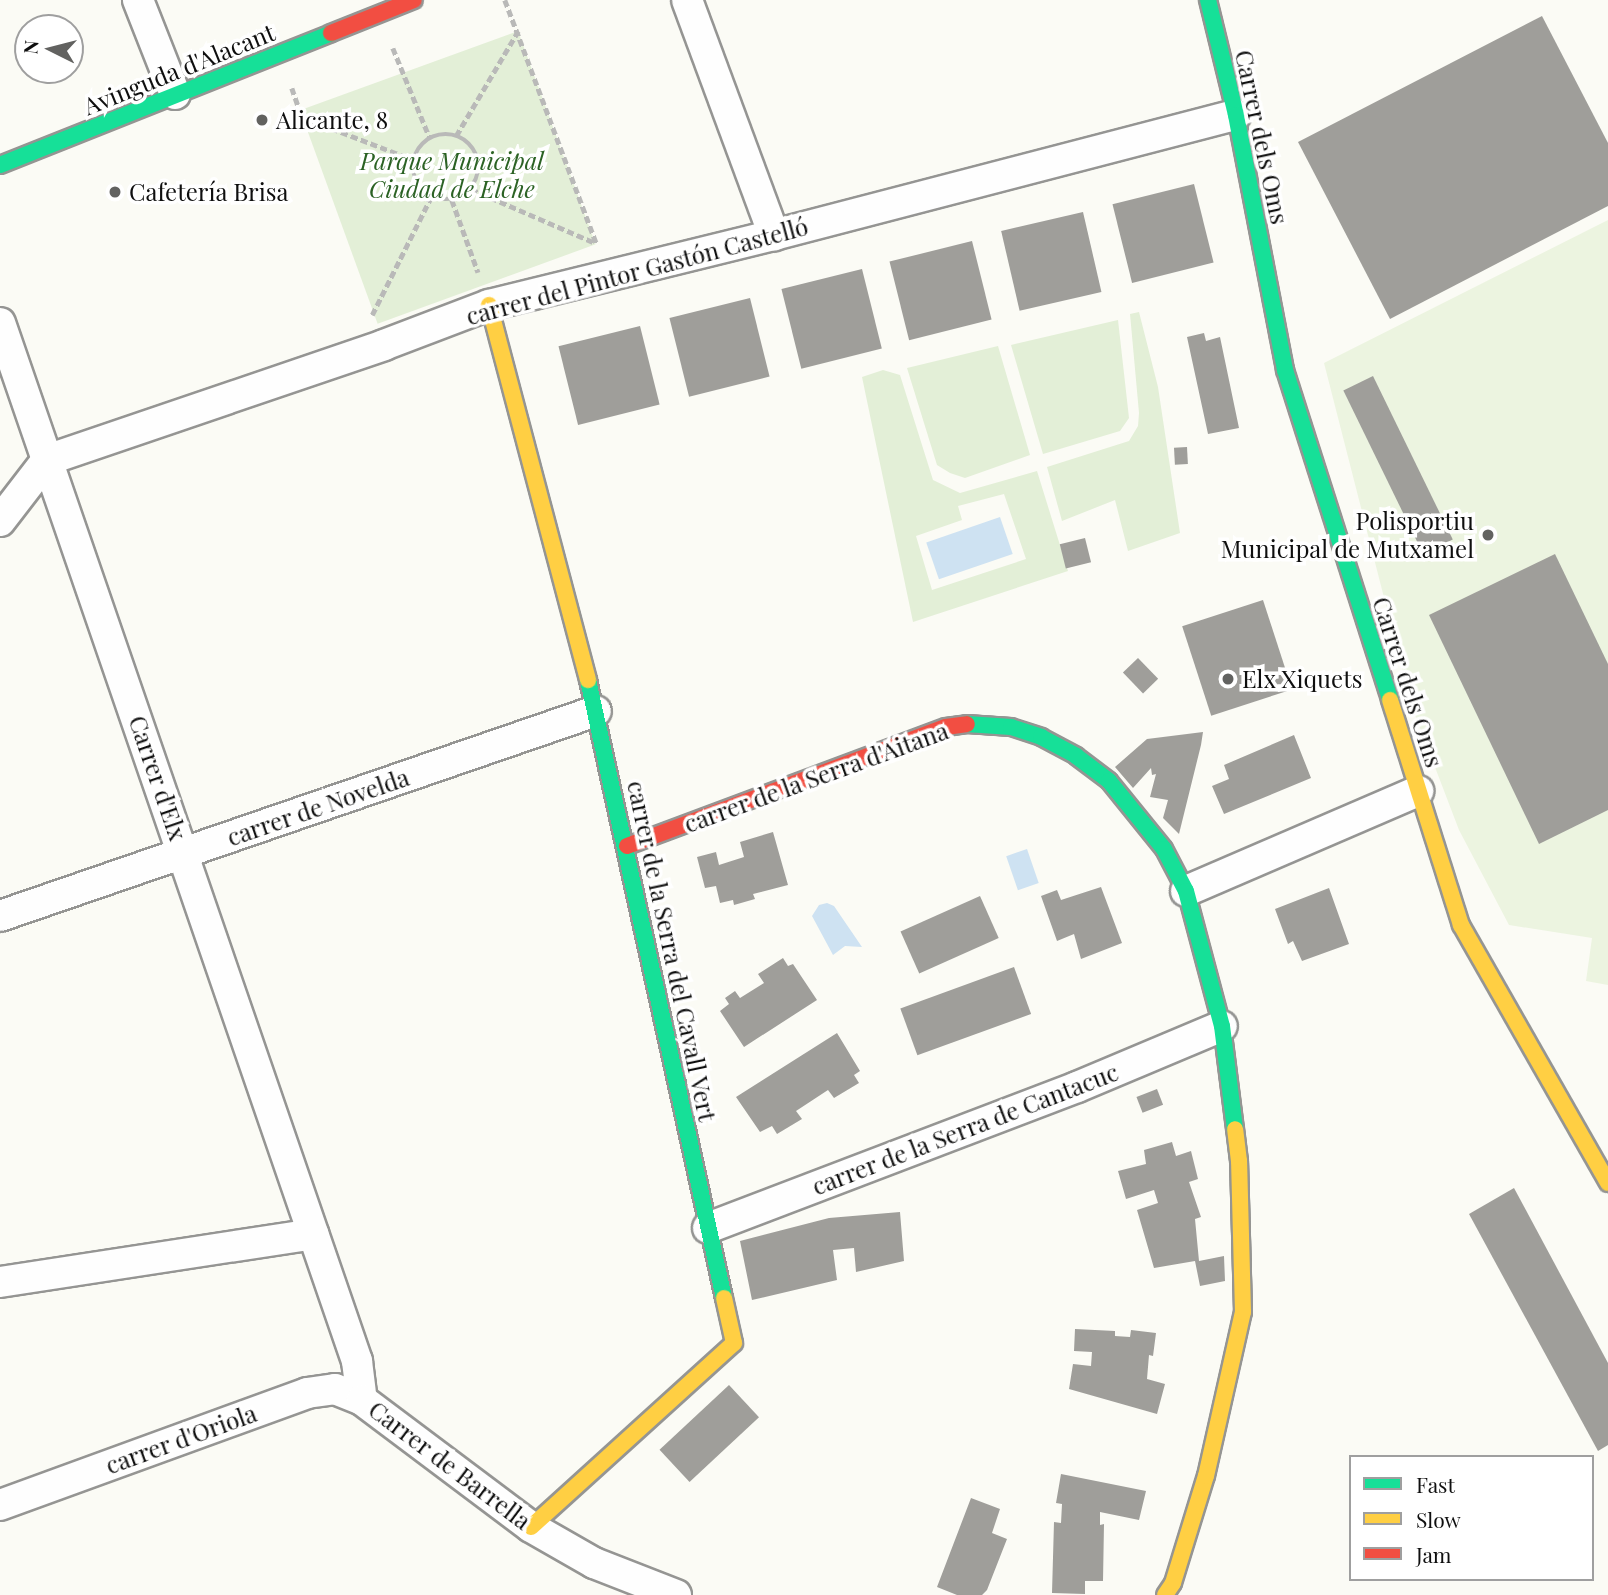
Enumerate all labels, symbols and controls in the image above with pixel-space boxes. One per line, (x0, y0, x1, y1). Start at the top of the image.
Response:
north arrow (14, 14, 84, 84)
street label: Avinguda d'Alacant (79, 17, 279, 121)
text: N (16, 39, 44, 55)
street label: Carrer dels Oms (1229, 47, 1295, 227)
place label: Alicante, 8 (276, 106, 388, 134)
marker: Alicante, 8 (254, 112, 270, 128)
park label: Parque Municipal Ciudad de Elche (360, 147, 544, 203)
place label: Cafetería Brisa (129, 178, 289, 206)
marker: Cafetería Brisa (107, 184, 123, 200)
street label: carrer del Pintor Gastón Castelló (462, 211, 812, 331)
place label: Polisportiu Municipal de Mutxamel (1221, 507, 1474, 563)
marker: Polisportiu Municipal de Mutxamel (1480, 527, 1496, 543)
street label: Carrer dels Oms (1367, 593, 1449, 771)
place label: Elx Xiquets (1242, 665, 1363, 693)
marker: Elx Xiquets (1220, 671, 1236, 687)
street label: Carrer d'Elx (123, 712, 193, 844)
street label: carrer de la Serra d'Aitana (679, 715, 953, 839)
street label: carrer de Novelda (223, 762, 413, 852)
street label: carrer de la Serra del Cavall Vert (622, 777, 722, 1125)
street label: carrer de la Serra de Cantacuc (807, 1057, 1123, 1201)
street label: Carrer de Barrella (363, 1395, 537, 1535)
street label: carrer d'Oriola (101, 1398, 261, 1480)
legend (1349, 1455, 1594, 1581)
text: Fast (1416, 1470, 1455, 1498)
text: Slow (1416, 1505, 1461, 1533)
text: Jam (1416, 1540, 1452, 1568)

